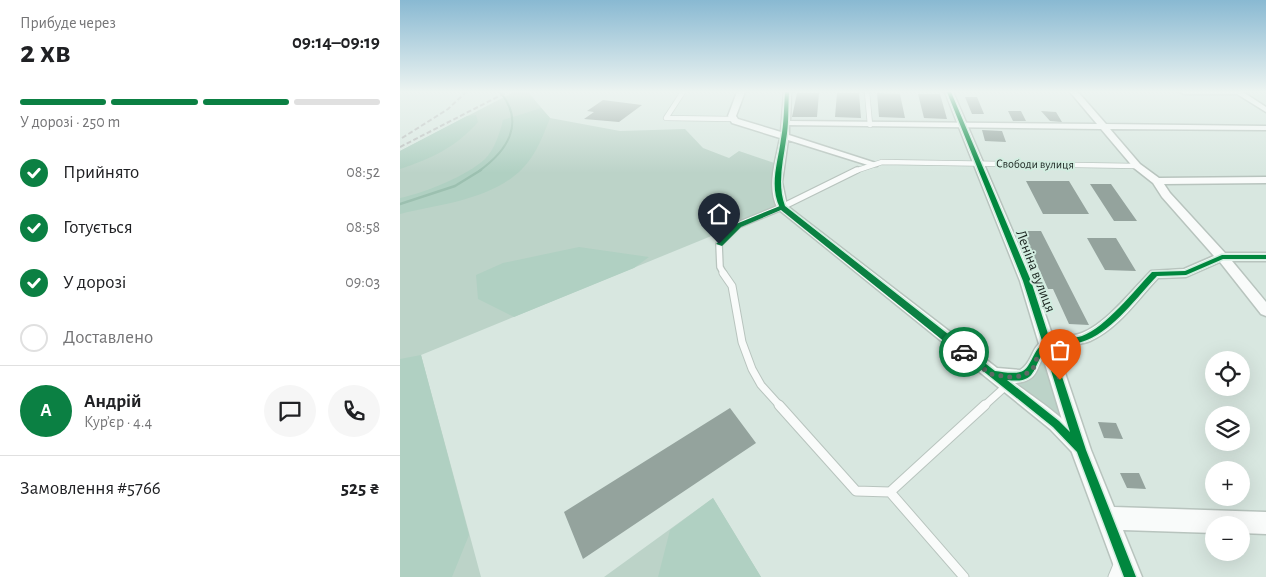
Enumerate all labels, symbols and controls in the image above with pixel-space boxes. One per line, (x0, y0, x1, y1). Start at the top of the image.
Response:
text: Прибуде через (20, 15, 116, 31)
text: 09:14–09:19 (292, 33, 380, 52)
text: 2 хв (20, 36, 70, 68)
text: У дорозі · 250 m (20, 114, 120, 130)
street label: Свободи вулиця (996, 157, 1074, 172)
icon: check (20, 159, 48, 187)
text: Прийнято (63, 163, 139, 182)
text: 08:52 (346, 164, 380, 180)
pin (698, 193, 740, 244)
icon: home (705, 200, 733, 228)
icon: check (20, 214, 48, 242)
text: Готується (63, 218, 133, 237)
text: 08:58 (346, 219, 380, 235)
street label: Леніна вулиця (1013, 228, 1058, 314)
icon: check (20, 269, 48, 297)
text: У дорозі (63, 273, 126, 292)
text: 09:03 (345, 274, 380, 290)
courier (939, 327, 989, 377)
text: Доставлено (63, 328, 153, 347)
pin (1039, 329, 1081, 380)
icon: bag (1046, 336, 1074, 364)
icon: car (950, 338, 978, 366)
map controls (1205, 351, 1250, 561)
button: locate (1205, 351, 1250, 396)
button: chat (264, 385, 316, 437)
button: phone (328, 385, 380, 437)
text: Андрій (84, 392, 141, 411)
text: А (40, 401, 52, 420)
button: layers (1205, 406, 1250, 451)
text: Кур’єр · 4.4 (84, 414, 152, 430)
button: + (1205, 461, 1250, 506)
text: Замовлення #5766 (20, 479, 161, 498)
text: 525 ₴ (341, 479, 380, 498)
button: − (1205, 516, 1250, 561)

